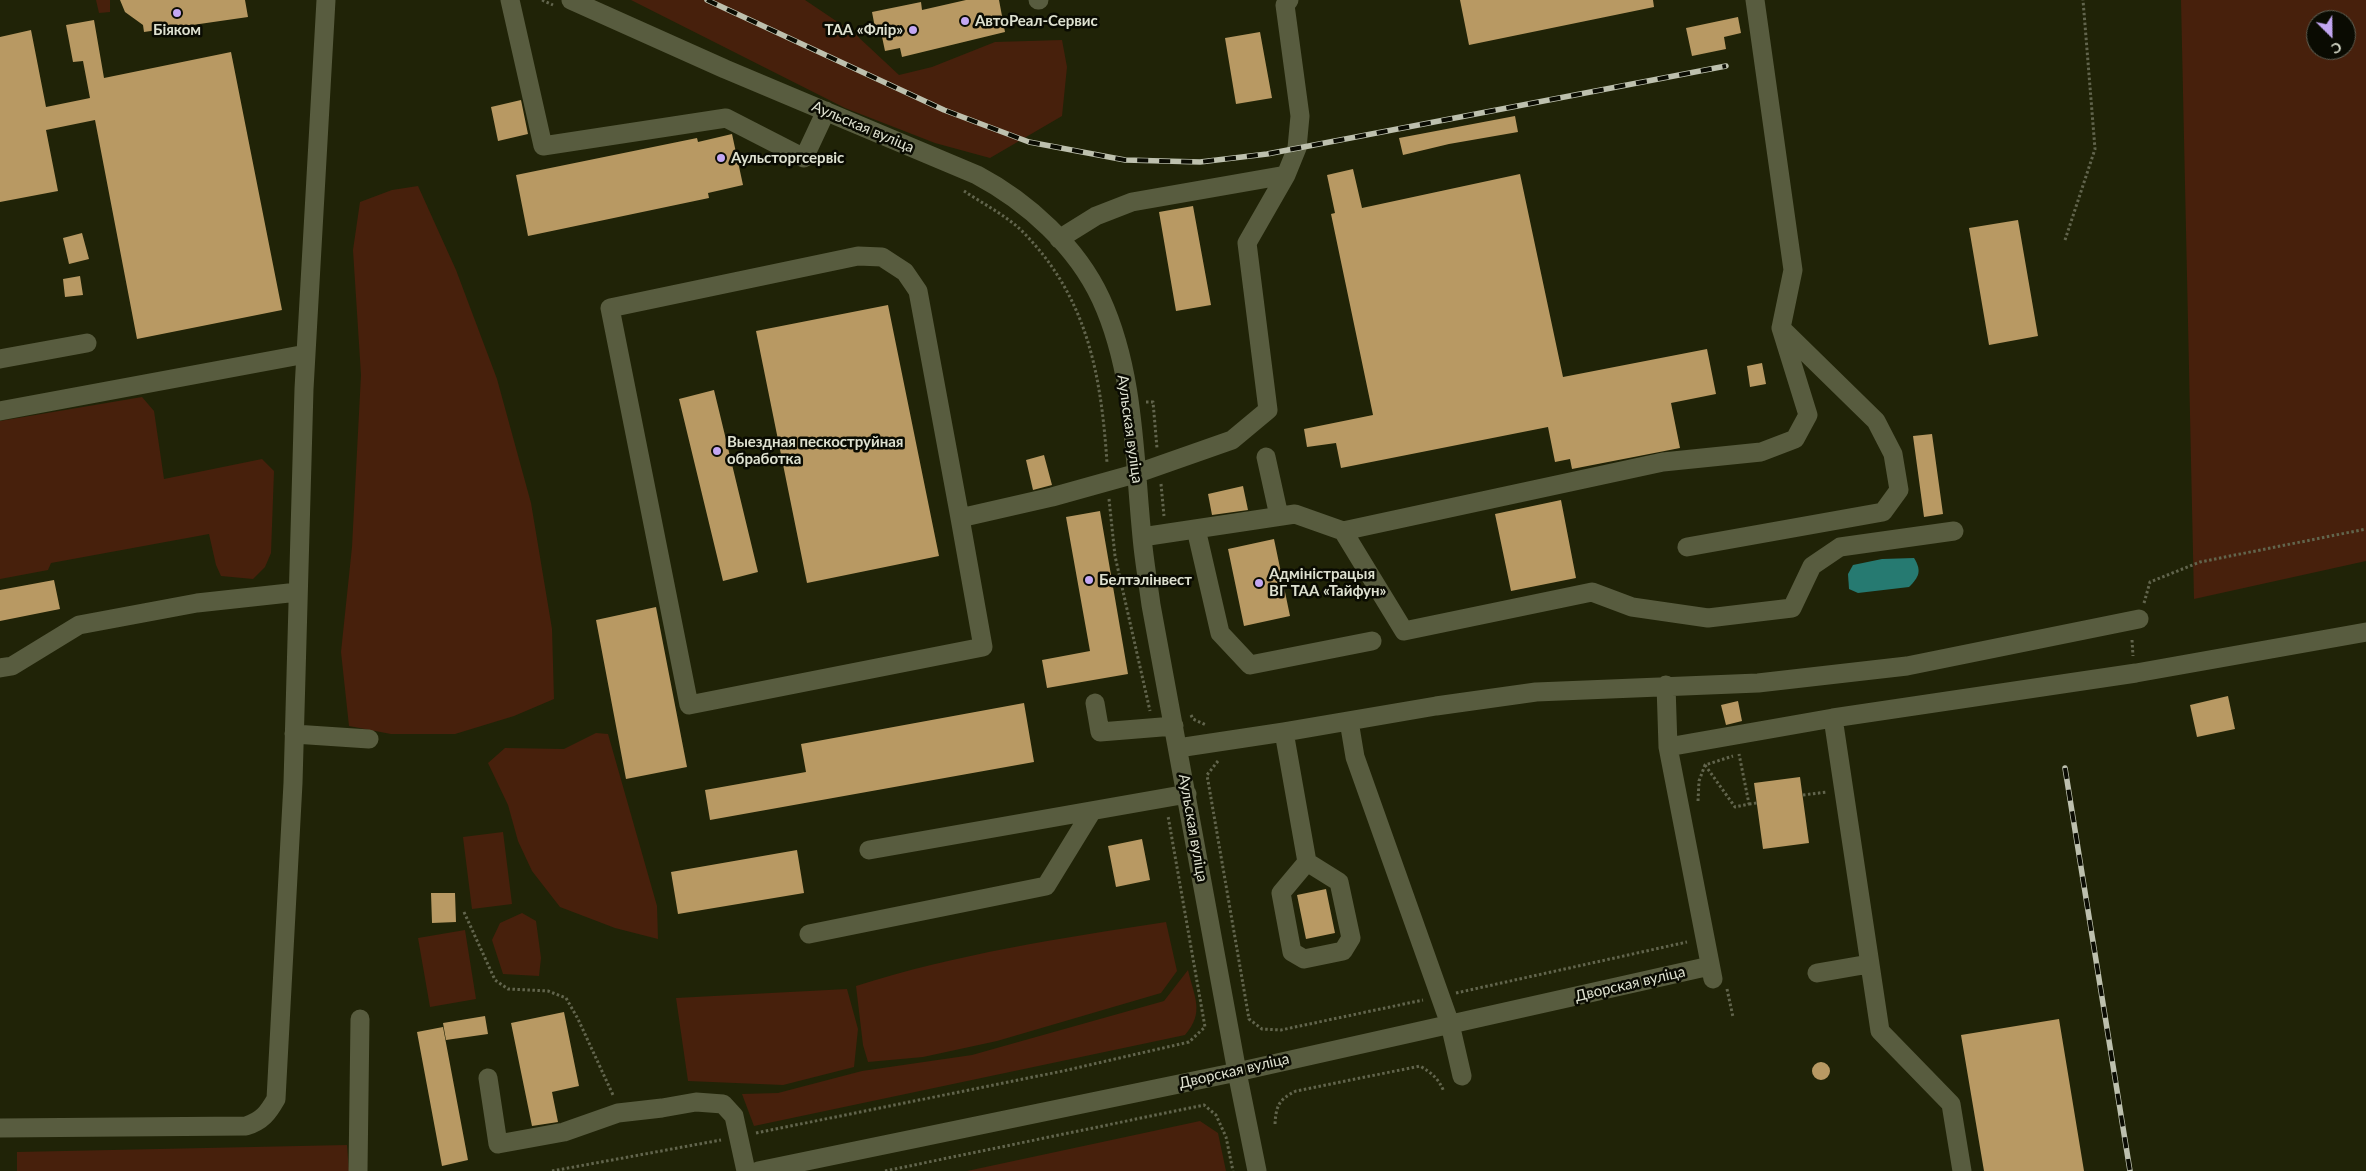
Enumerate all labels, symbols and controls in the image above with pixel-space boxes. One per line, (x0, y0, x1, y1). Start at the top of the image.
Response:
marker: Біяком (171, 7, 183, 19)
north arrow (2306, 10, 2356, 60)
place label: АвтоРеал-Сервис (975, 12, 1098, 30)
marker: АвтоРеал-Сервис (959, 15, 971, 27)
place label: Біяком (153, 21, 201, 39)
place label: ТАА «Флір» (824, 21, 903, 39)
marker: ТАА «Флір» (907, 24, 919, 36)
text: С (2329, 39, 2344, 58)
street label: Аульская вуліца (809, 97, 917, 157)
place label: Аульсторгсервіс (731, 149, 844, 167)
marker: Аульсторгсервіс (715, 152, 727, 164)
street label: Аульская вуліца (1113, 374, 1147, 484)
place label: Выездная пескоструйная обработка (727, 433, 903, 468)
marker: Выездная пескоструйная обработка (711, 445, 723, 457)
place label: Адміністрацыя ВГ ТАА «Тайфун» (1269, 565, 1386, 600)
place label: Белтэлінвест (1099, 571, 1192, 589)
marker: Белтэлінвест (1083, 574, 1095, 586)
marker: Адміністрацыя ВГ ТАА «Тайфун» (1253, 577, 1265, 589)
street label: Аульская вуліца (1175, 773, 1211, 883)
street label: Дворская вуліца (1573, 963, 1687, 1005)
street label: Дворская вуліца (1177, 1050, 1291, 1092)

